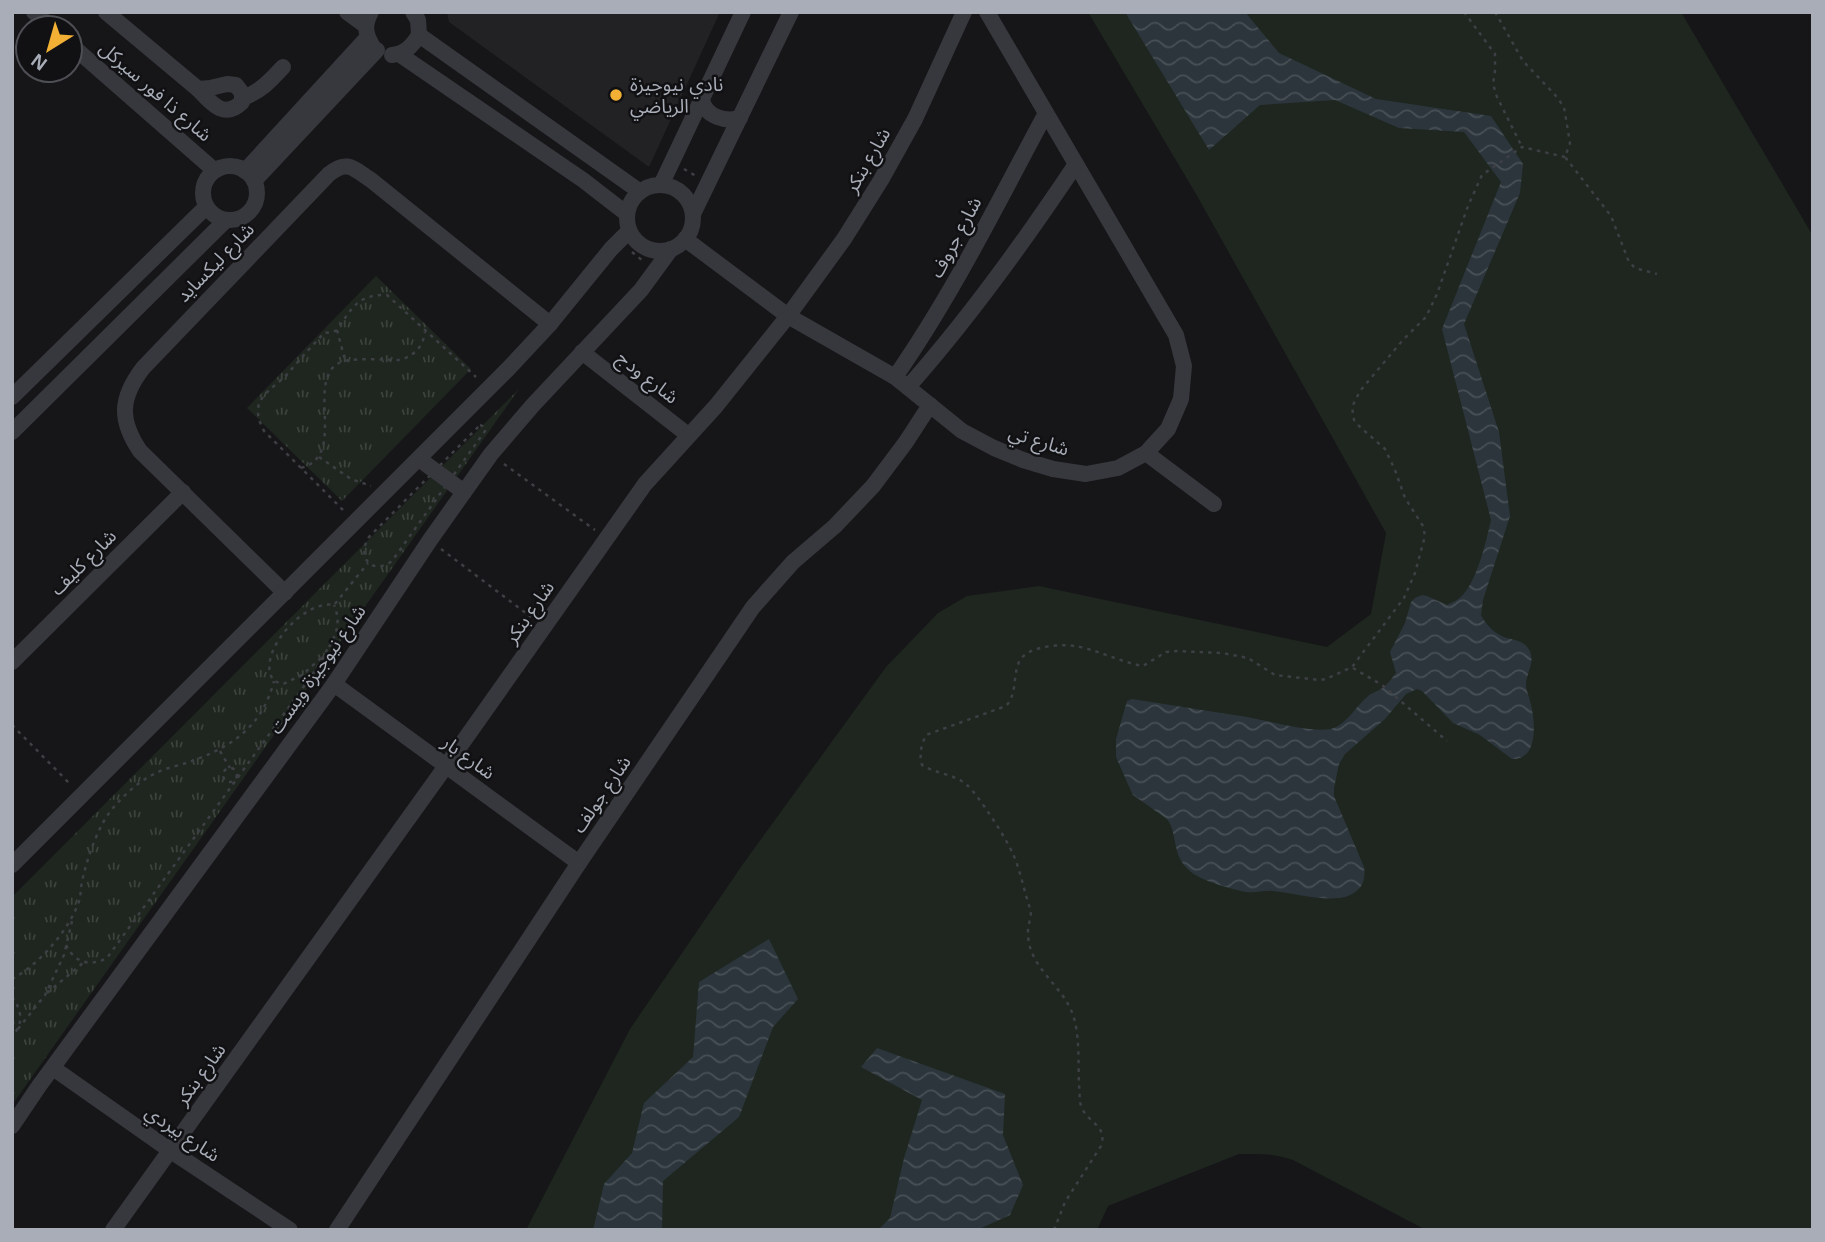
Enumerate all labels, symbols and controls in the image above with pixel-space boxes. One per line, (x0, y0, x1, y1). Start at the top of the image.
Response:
north arrow (14, 14, 84, 84)
street label: شارع ذا فور سيركل (93, 37, 216, 148)
text: N (27, 50, 51, 75)
place label: نادي نيوجيزة الرياضي (630, 74, 723, 121)
marker: نادي نيوجيزة الرياضي (608, 87, 624, 103)
street label: شارع بنكر (840, 124, 897, 199)
street label: شارع جروف (925, 193, 988, 283)
street label: شارع ليكسايد (173, 219, 260, 308)
street label: شارع ودج (611, 347, 683, 410)
street label: شارع تي (1005, 421, 1072, 464)
street label: شارع كليف (46, 525, 123, 602)
street label: شارع بنكر (500, 577, 561, 650)
street label: شارع نيوجيزة ويست (265, 601, 372, 740)
street label: شارع بار (436, 731, 499, 786)
street label: شارع جولف (568, 752, 637, 838)
street label: شارع بنكر (170, 1039, 232, 1112)
street label: شارع بيردي (139, 1101, 224, 1170)

